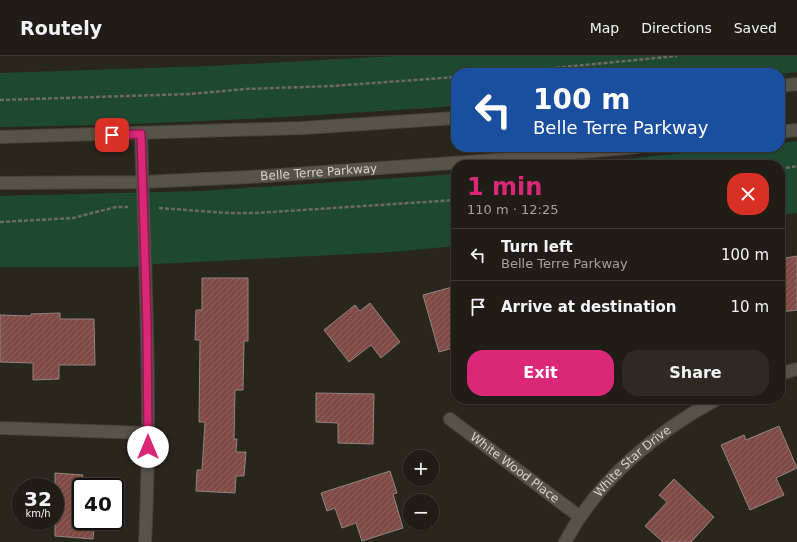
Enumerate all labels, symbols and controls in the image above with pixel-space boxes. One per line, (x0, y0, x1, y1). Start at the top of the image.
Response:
text: Routely (20, 17, 102, 39)
text: Map (590, 20, 619, 36)
text: Directions (641, 20, 712, 36)
text: Saved (734, 20, 777, 36)
text: 100 m (533, 83, 630, 116)
icon: left (467, 84, 519, 136)
text: Belle Terre Parkway (533, 117, 708, 138)
pin (95, 118, 129, 152)
icon: arrive (101, 124, 123, 146)
street label: Belle Terre Parkway (260, 161, 378, 183)
text: 1 min (467, 173, 542, 201)
button: close (727, 173, 769, 215)
text: 110 m · 12:25 (467, 202, 558, 217)
text: Turn left (501, 238, 573, 256)
icon: left (467, 244, 489, 266)
text: 100 m (721, 246, 769, 264)
text: Belle Terre Parkway (501, 256, 628, 271)
icon: arrive (467, 296, 489, 318)
text: Arrive at destination (501, 298, 676, 316)
text: 10 m (731, 298, 769, 316)
button: Exit (467, 350, 614, 396)
button: Share (622, 350, 769, 396)
street label: White Star Drive (591, 423, 674, 500)
position arrow (127, 426, 169, 468)
street label: White Wood Place (467, 430, 562, 506)
map controls (403, 450, 439, 530)
button: + (403, 450, 439, 486)
speed limit sign: 40 (72, 478, 124, 530)
text: 32 (24, 487, 52, 511)
button: − (403, 494, 439, 530)
text: km/h (25, 508, 51, 519)

